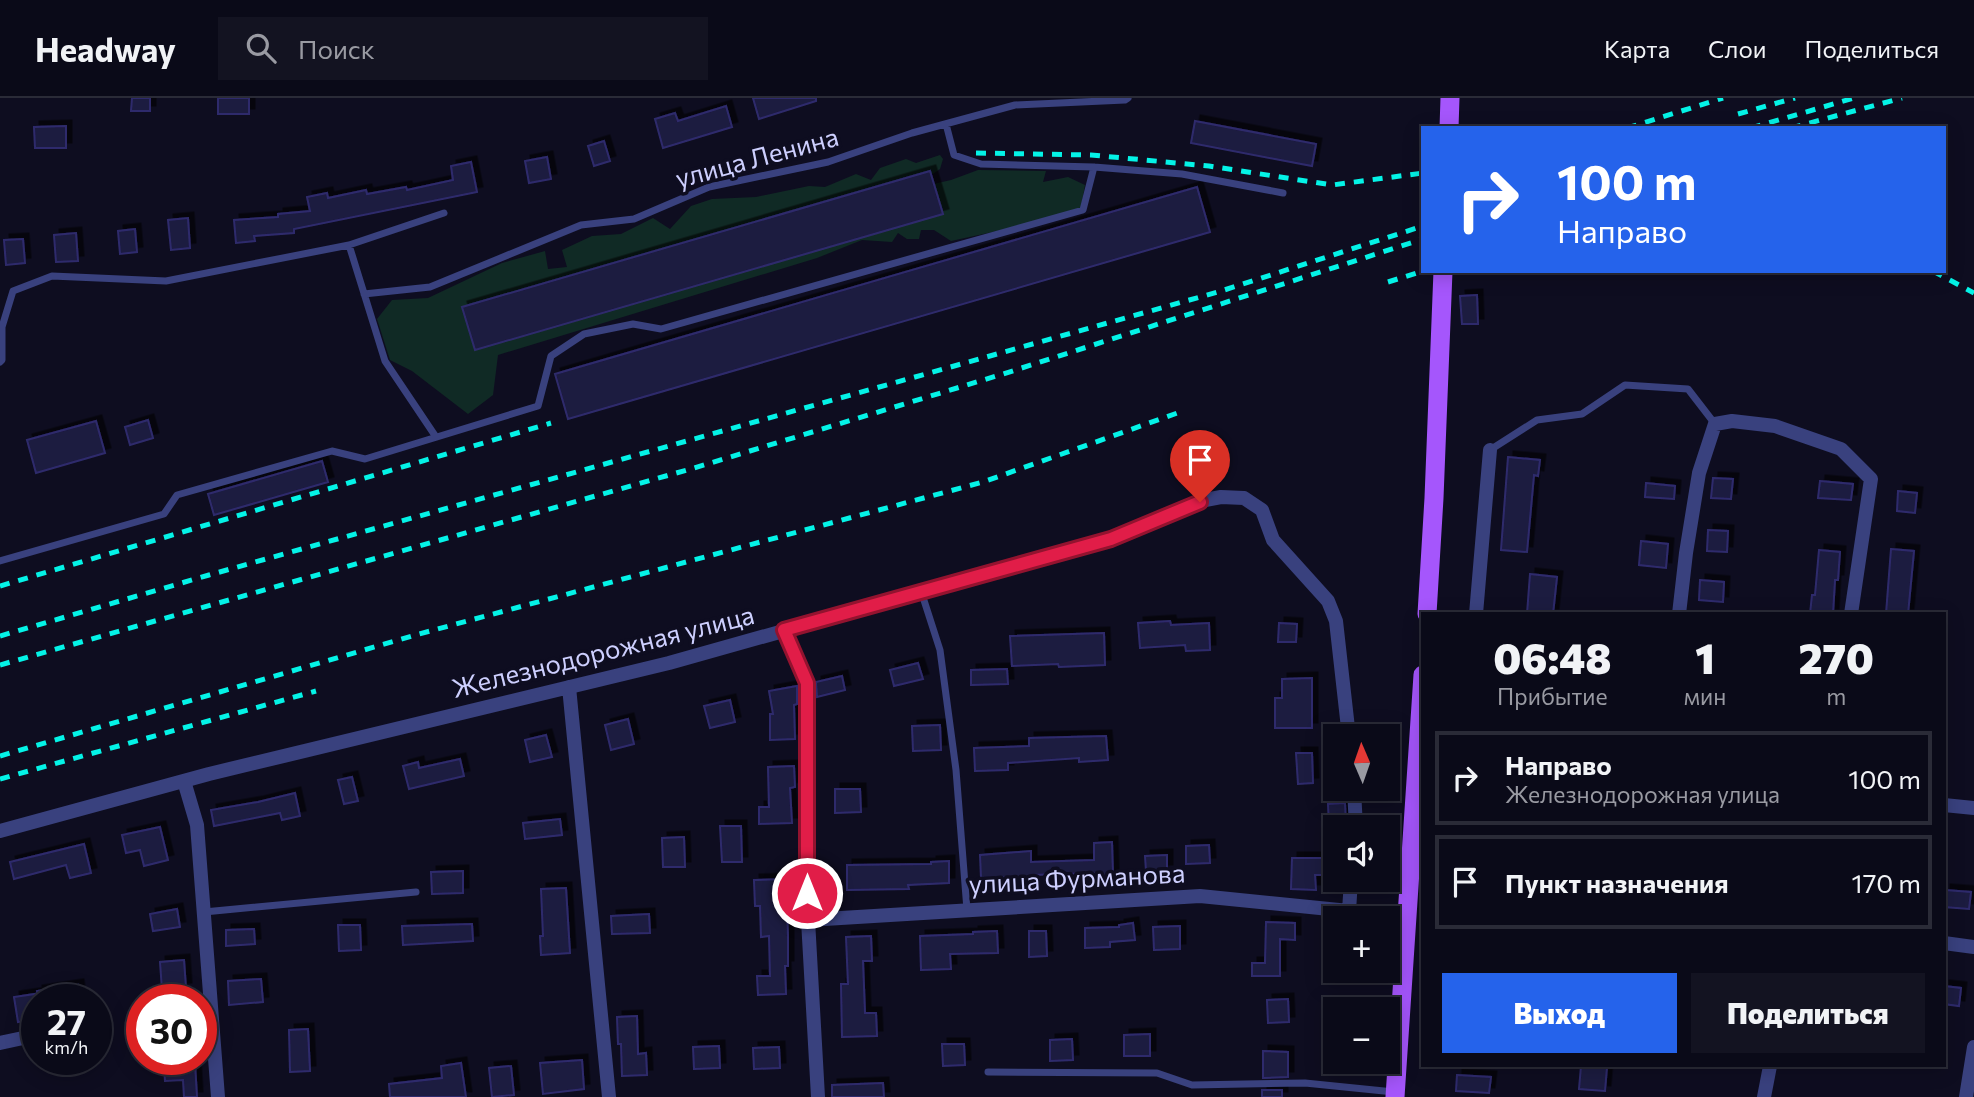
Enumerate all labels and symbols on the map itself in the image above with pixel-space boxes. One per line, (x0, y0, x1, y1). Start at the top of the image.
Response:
street label: улица Ленина (672, 120, 841, 193)
pin (1170, 430, 1230, 502)
street label: Железнодорожная улица (448, 598, 757, 703)
north arrow (1323, 724, 1400, 802)
position arrow (770, 856, 844, 930)
street label: улица Фурманова (968, 856, 1186, 899)
speed limit sign: 30 (126, 984, 217, 1075)

